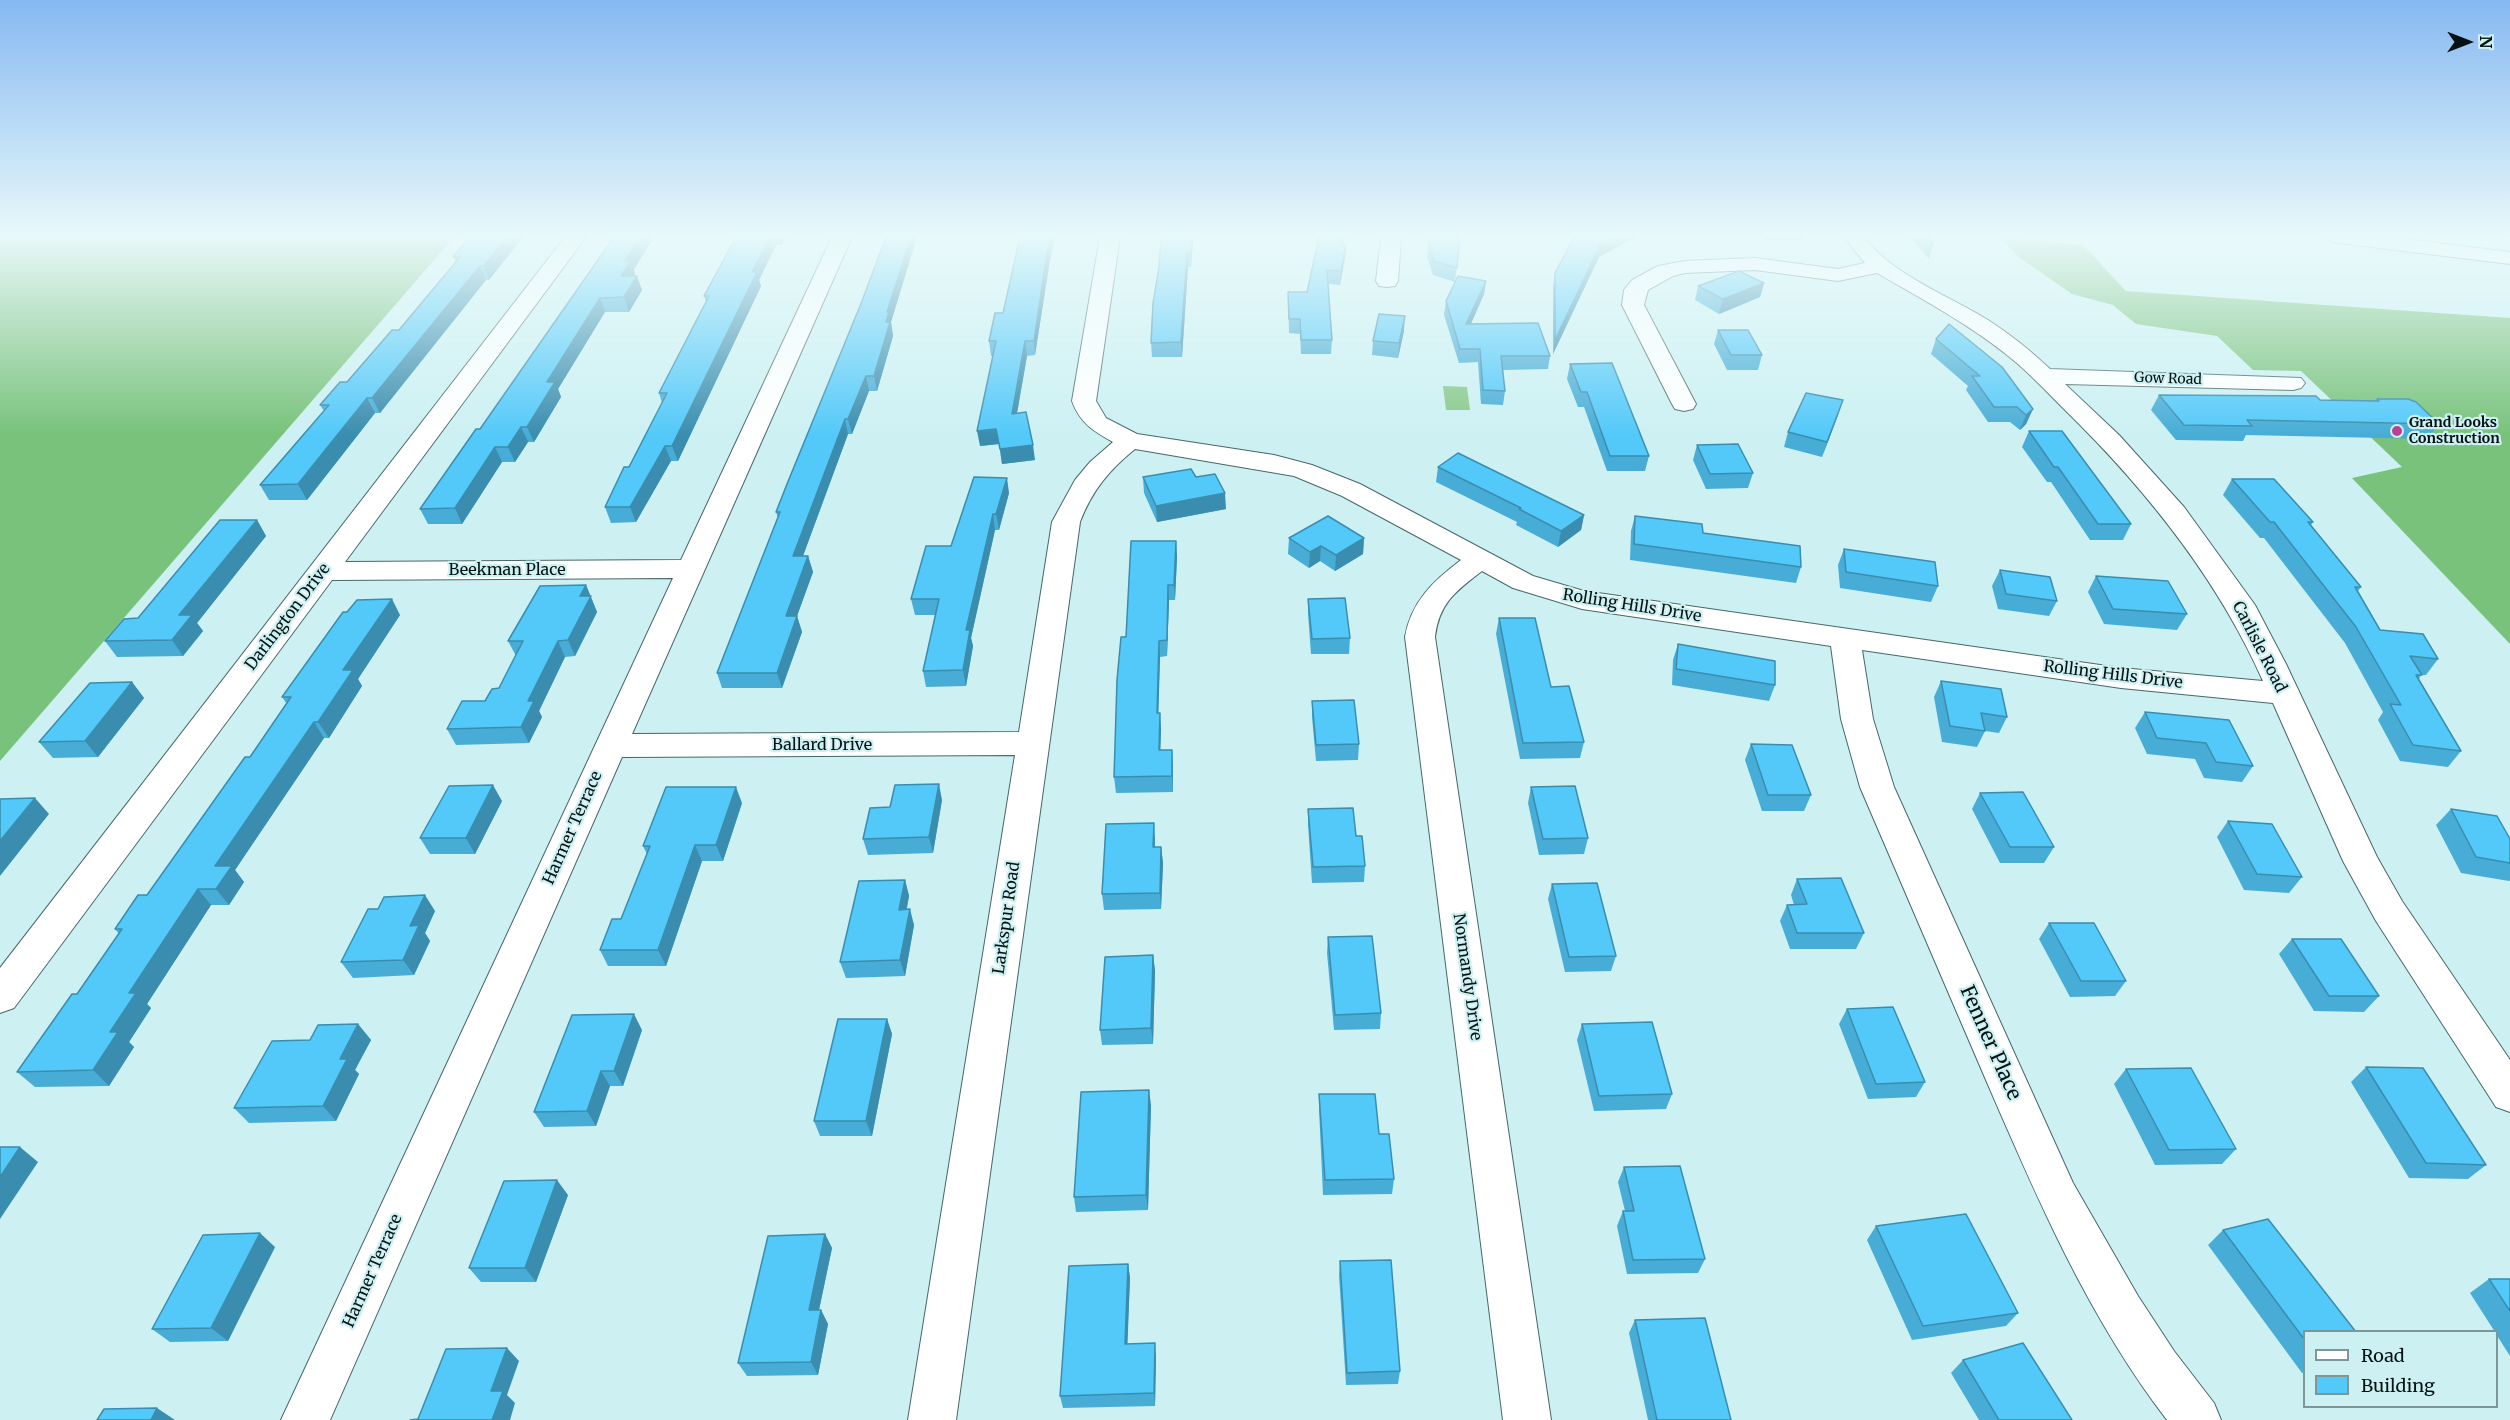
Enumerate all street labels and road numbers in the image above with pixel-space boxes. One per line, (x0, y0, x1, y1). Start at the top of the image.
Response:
street label: Gow Road (2134, 369, 2202, 389)
street label: Darlington Drive (242, 560, 334, 674)
street label: Beekman Place (448, 560, 566, 580)
street label: Rolling Hills Drive (1561, 586, 1703, 626)
street label: Carlisle Road (2228, 598, 2290, 696)
street label: Rolling Hills Drive (2042, 657, 2184, 693)
street label: Ballard Drive (772, 735, 872, 755)
street label: Harmer Terrace (539, 768, 607, 888)
street label: Larkspur Road (990, 861, 1024, 975)
street label: Normandy Drive (1449, 912, 1485, 1042)
street label: Fenner Place (1954, 982, 2026, 1104)
street label: Harmer Terrace (339, 1211, 407, 1331)

